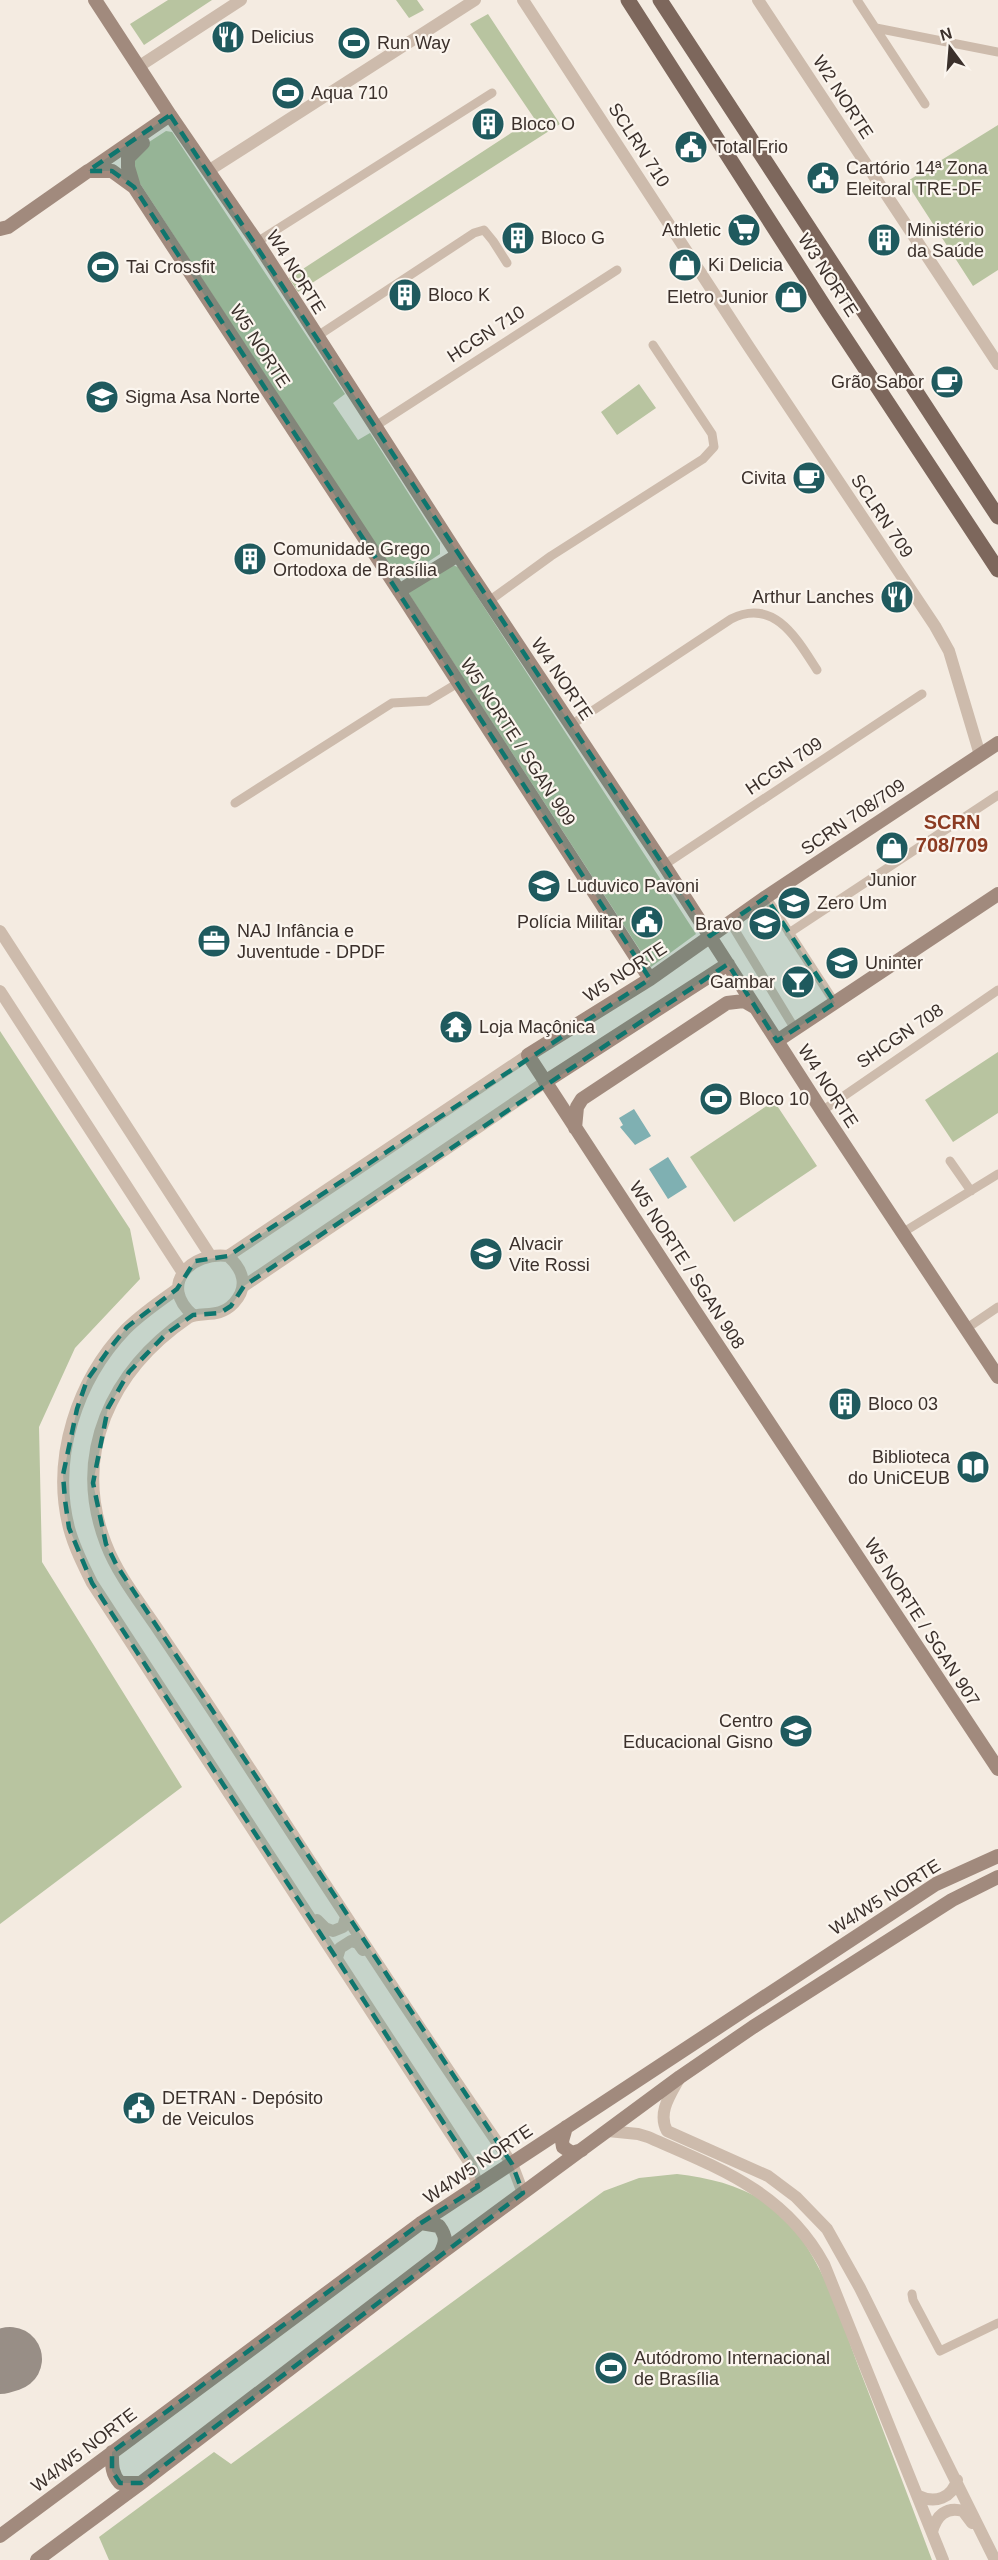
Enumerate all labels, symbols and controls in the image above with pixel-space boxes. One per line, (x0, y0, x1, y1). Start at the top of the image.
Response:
north arrow (920, 18, 980, 78)
restaurant icon: Delicius (210, 19, 246, 55)
text: N (938, 24, 954, 44)
sports icon: Run Way (336, 25, 372, 61)
place label: Delicius (251, 27, 314, 47)
place label: Run Way (377, 33, 450, 53)
street label: W2 NORTE (809, 52, 877, 142)
sports icon: Aqua 710 (270, 75, 306, 111)
place label: Aqua 710 (311, 83, 388, 103)
street label: SCLRN 710 (604, 99, 674, 191)
building icon: Bloco O (470, 106, 506, 142)
place label: Bloco O (511, 114, 575, 134)
public building icon: Total Frio (673, 129, 709, 165)
place label: Total Frio (714, 137, 788, 157)
place label: Cartório 14ª Zona Eleitoral TRE-DF (846, 158, 989, 199)
public building icon: Cartório 14ª Zona Eleitoral TRE-DF (805, 160, 841, 196)
supermarket icon: Athletic (726, 212, 762, 248)
building icon: Bloco G (500, 220, 536, 256)
place label: Athletic (662, 220, 721, 240)
place label: Ministério da Saúde (907, 220, 984, 261)
building icon: Ministério da Saúde (866, 222, 902, 258)
street label: W4 NORTE (262, 227, 330, 317)
place label: Bloco G (541, 228, 605, 248)
street label: W3 NORTE (794, 230, 862, 320)
shop icon: Ki Delicia (667, 247, 703, 283)
sports icon: Tai Crossfit (85, 249, 121, 285)
place label: Ki Delicia (708, 255, 784, 275)
place label: Tai Crossfit (126, 257, 215, 277)
building icon: Bloco K (387, 277, 423, 313)
shop icon: Eletro Junior (773, 279, 809, 315)
place label: Bloco K (428, 285, 490, 305)
place label: Eletro Junior (667, 287, 768, 307)
street label: W5 NORTE (226, 301, 294, 391)
street label: HCGN 710 (444, 302, 528, 366)
cafe icon: Grão Sabor (929, 364, 965, 400)
place label: Grão Sabor (831, 372, 924, 392)
school or university icon: Sigma Asa Norte (84, 379, 120, 415)
place label: Sigma Asa Norte (125, 387, 260, 407)
cafe icon: Civita (791, 460, 827, 496)
place label: Civita (741, 468, 787, 488)
street label: SCLRN 709 (847, 471, 917, 561)
place label: Comunidade Grego Ortodoxa de Brasília (273, 539, 438, 580)
building icon: Comunidade Grego Ortodoxa de Brasília (232, 541, 268, 577)
restaurant icon: Arthur Lanches (879, 579, 915, 615)
place label: Arthur Lanches (752, 587, 874, 607)
street label: W4 NORTE (527, 634, 597, 724)
street label: W5 NORTE / SGAN 909 (456, 654, 580, 830)
street label: HCGN 709 (742, 733, 826, 799)
street label: SCRN 708/709 (797, 775, 909, 859)
district label: SCRN 708/709 (916, 811, 988, 856)
shop icon: Junior (874, 830, 910, 866)
school or university icon: Luduvico Pavoni (526, 868, 562, 904)
place label: Junior (867, 870, 917, 890)
place label: Luduvico Pavoni (567, 876, 699, 896)
school or university icon: Zero Um (776, 885, 812, 921)
place label: Zero Um (817, 893, 887, 913)
public building icon: Polícia Militar (629, 904, 665, 940)
school or university icon: Bravo (747, 906, 783, 942)
place label: Polícia Militar (517, 912, 624, 932)
place label: Bravo (695, 914, 742, 934)
place label: NAJ Infância e Juventude - DPDF (237, 921, 385, 962)
office icon: NAJ Infância e Juventude - DPDF (196, 923, 232, 959)
street label: W5 NORTE (580, 938, 670, 1006)
school or university icon: Uninter (824, 945, 860, 981)
place label: Uninter (865, 953, 923, 973)
bar icon: Gambar (780, 964, 816, 1000)
place label: Gambar (710, 972, 775, 992)
street label: SHCGN 708 (853, 1000, 947, 1072)
temple icon: Loja Maçônica (438, 1009, 474, 1045)
place label: Loja Maçônica (479, 1017, 596, 1037)
street label: W4 NORTE (794, 1041, 862, 1131)
sports icon: Bloco 10 (698, 1081, 734, 1117)
place label: Bloco 10 (739, 1089, 809, 1109)
street label: W5 NORTE / SGAN 908 (625, 1177, 749, 1353)
place label: Alvacir Vite Rossi (509, 1234, 590, 1275)
school or university icon: Alvacir Vite Rossi (468, 1236, 504, 1272)
building icon: Bloco 03 (827, 1386, 863, 1422)
place label: Bloco 03 (868, 1394, 938, 1414)
place label: Biblioteca do UniCEUB (848, 1447, 951, 1488)
library icon: Biblioteca do UniCEUB (955, 1449, 991, 1485)
street label: W5 NORTE / SGAN 907 (860, 1534, 984, 1710)
place label: Centro Educacional Gisno (623, 1711, 773, 1752)
school or university icon: Centro Educacional Gisno (778, 1713, 814, 1749)
street label: W4/W5 NORTE (826, 1855, 944, 1939)
place label: DETRAN - Depósito de Veiculos (162, 2088, 323, 2129)
public building icon: DETRAN - Depósito de Veiculos (121, 2090, 157, 2126)
street label: W4/W5 NORTE (420, 2120, 536, 2208)
place label: Autódromo Internacional de Brasília (634, 2348, 830, 2389)
sports icon: Autódromo Internacional de Brasília (593, 2350, 629, 2386)
street label: W4/W5 NORTE (27, 2404, 141, 2496)

